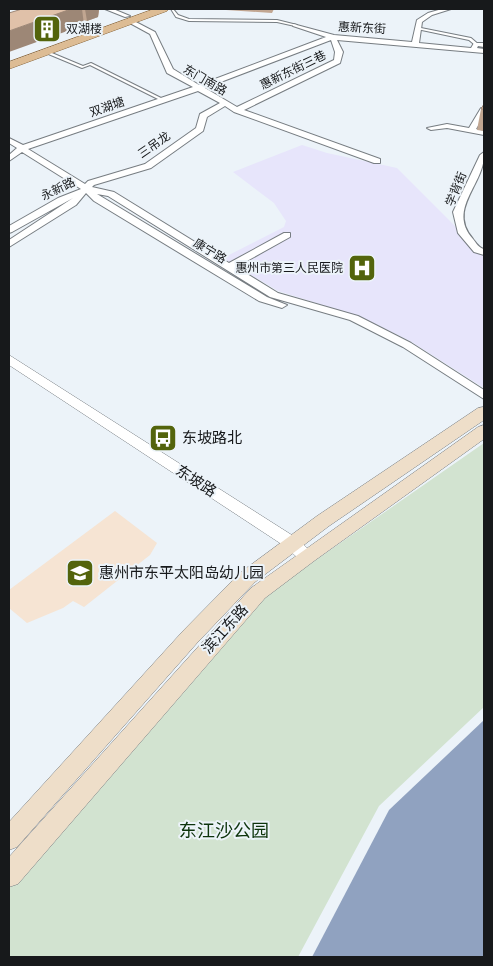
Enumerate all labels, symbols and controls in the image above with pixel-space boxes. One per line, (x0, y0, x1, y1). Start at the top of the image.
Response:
building icon: 双湖楼 (32, 14, 62, 44)
street label: 惠新东街 (338, 20, 386, 36)
place label: 双湖楼 (66, 22, 102, 36)
street label: 惠新东街三巷 (258, 48, 328, 92)
street label: 东门南路 (181, 62, 229, 98)
street label: 双湖塘 (88, 95, 126, 119)
street label: 三吊龙 (135, 129, 173, 161)
street label: 学背街 (443, 170, 469, 208)
street label: 永新路 (39, 175, 77, 203)
street label: 康宁路 (191, 236, 229, 266)
hospital icon: 惠州市第三人民医院 (347, 253, 377, 283)
place label: 惠州市第三人民医院 (235, 261, 343, 275)
bus stop icon: 东坡路北 (148, 423, 178, 453)
place label: 东坡路北 (182, 429, 242, 447)
street label: 东坡路 (172, 461, 220, 501)
school or university icon: 惠州市东平太阳岛幼儿园 (65, 558, 95, 588)
place label: 惠州市东平太阳岛幼儿园 (99, 564, 264, 582)
street label: 滨江东路 (198, 601, 252, 657)
park label: 东江沙公园 (179, 820, 269, 842)

